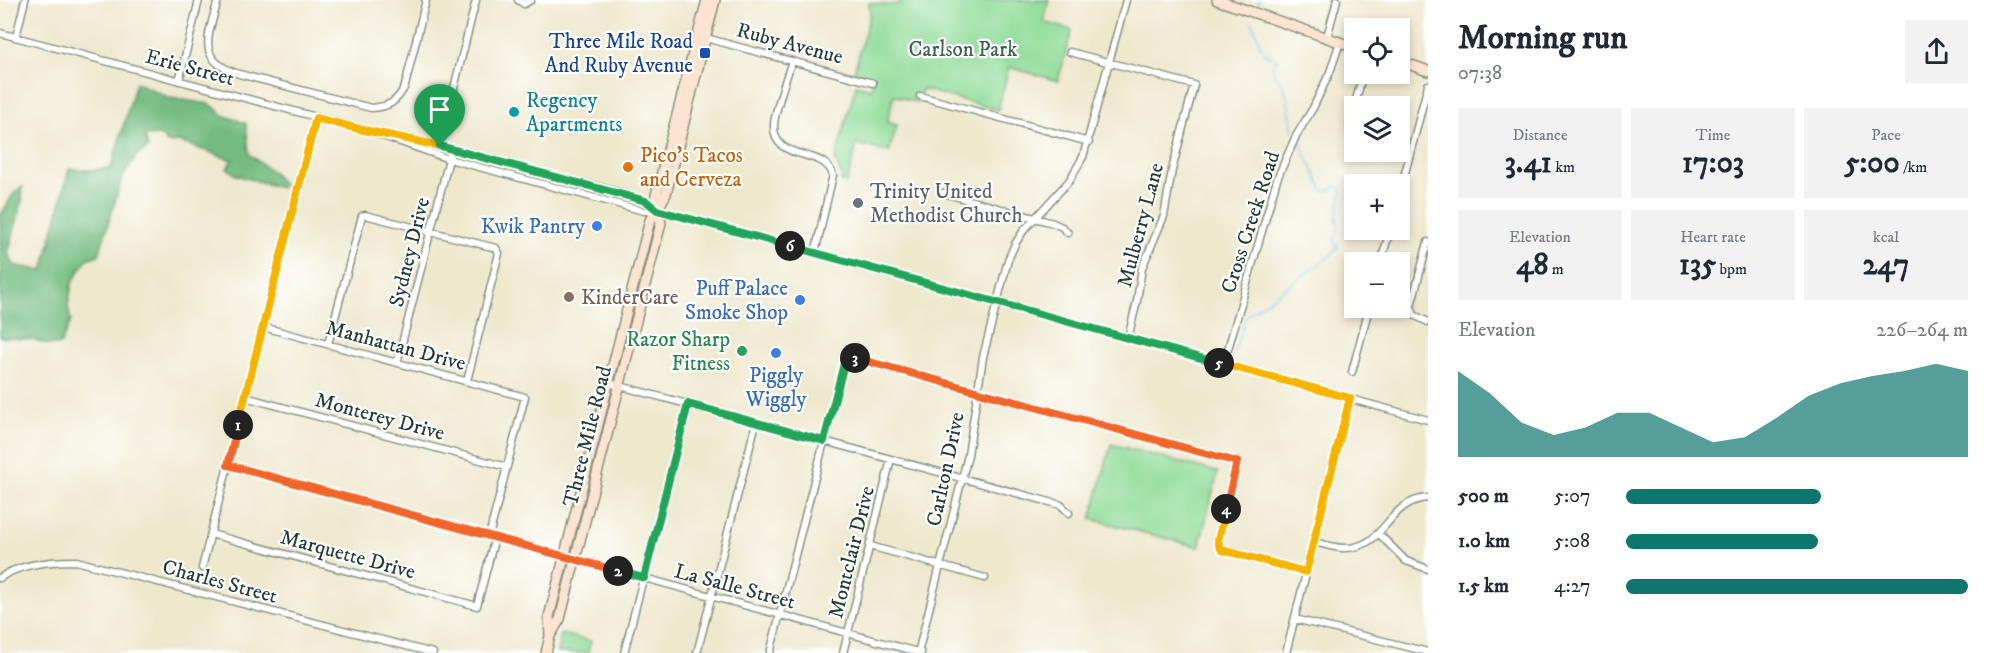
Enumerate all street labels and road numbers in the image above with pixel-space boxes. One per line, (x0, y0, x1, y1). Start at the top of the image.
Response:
street label: Ruby Avenue (734, 17, 846, 71)
street label: Erie Street (142, 44, 237, 92)
street label: Cross Creek Road (1216, 147, 1286, 297)
street label: Mulberry Lane (1112, 160, 1170, 290)
street label: Sydney Drive (384, 194, 436, 310)
street label: Manhattan Drive (323, 315, 469, 377)
street label: Three Mile Road (558, 363, 618, 509)
street label: Monterey Drive (312, 387, 448, 447)
street label: Carlton Drive (921, 409, 971, 529)
street label: Montclair Drive (823, 483, 881, 621)
street label: Marquette Drive (277, 524, 418, 586)
street label: Charles Street (160, 554, 280, 610)
street label: La Salle Street (672, 558, 798, 616)

